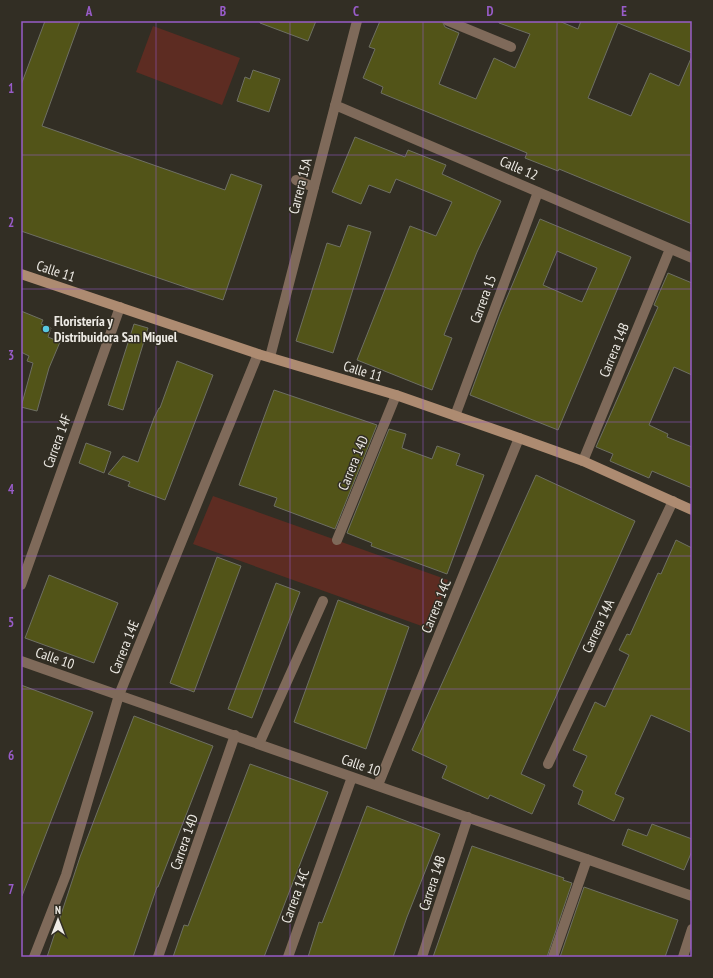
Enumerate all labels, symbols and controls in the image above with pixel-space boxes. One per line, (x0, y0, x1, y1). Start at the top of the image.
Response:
text: A (85, 3, 93, 20)
text: B (220, 3, 226, 20)
text: C (353, 3, 359, 20)
text: D (487, 3, 494, 20)
text: E (621, 3, 627, 20)
text: 1 (8, 80, 14, 97)
street label: Calle 12 (497, 152, 541, 184)
street label: Carrera 15A (284, 156, 316, 216)
text: 2 (8, 214, 14, 231)
street label: Calle 11 (34, 256, 78, 286)
street label: Carrera 15 (466, 272, 500, 326)
place label: Floristería y Distribuidora San Miguel (54, 312, 178, 346)
street label: Carrera 14B (595, 320, 633, 380)
marker: Floristería y Distribuidora San Miguel (41, 324, 51, 334)
text: 3 (8, 347, 14, 364)
street label: Calle 11 (341, 357, 385, 385)
street label: Carrera 14F (39, 411, 75, 470)
street label: Carrera 14D (334, 433, 372, 493)
text: 4 (8, 481, 15, 498)
street label: Carrera 14C (417, 576, 455, 636)
street label: Carrera 14A (578, 596, 618, 656)
text: 5 (8, 614, 14, 631)
street label: Carrera 14E (105, 618, 143, 676)
street label: Calle 10 (33, 643, 77, 673)
text: 6 (8, 747, 14, 764)
street label: Calle 10 (339, 750, 383, 780)
street label: Carrera 14D (166, 812, 202, 872)
street label: Carrera 14B (415, 853, 449, 913)
street label: Carrera 14C (277, 866, 313, 926)
text: 7 (8, 881, 14, 898)
north arrow (38, 900, 78, 940)
text: N (55, 903, 61, 917)

